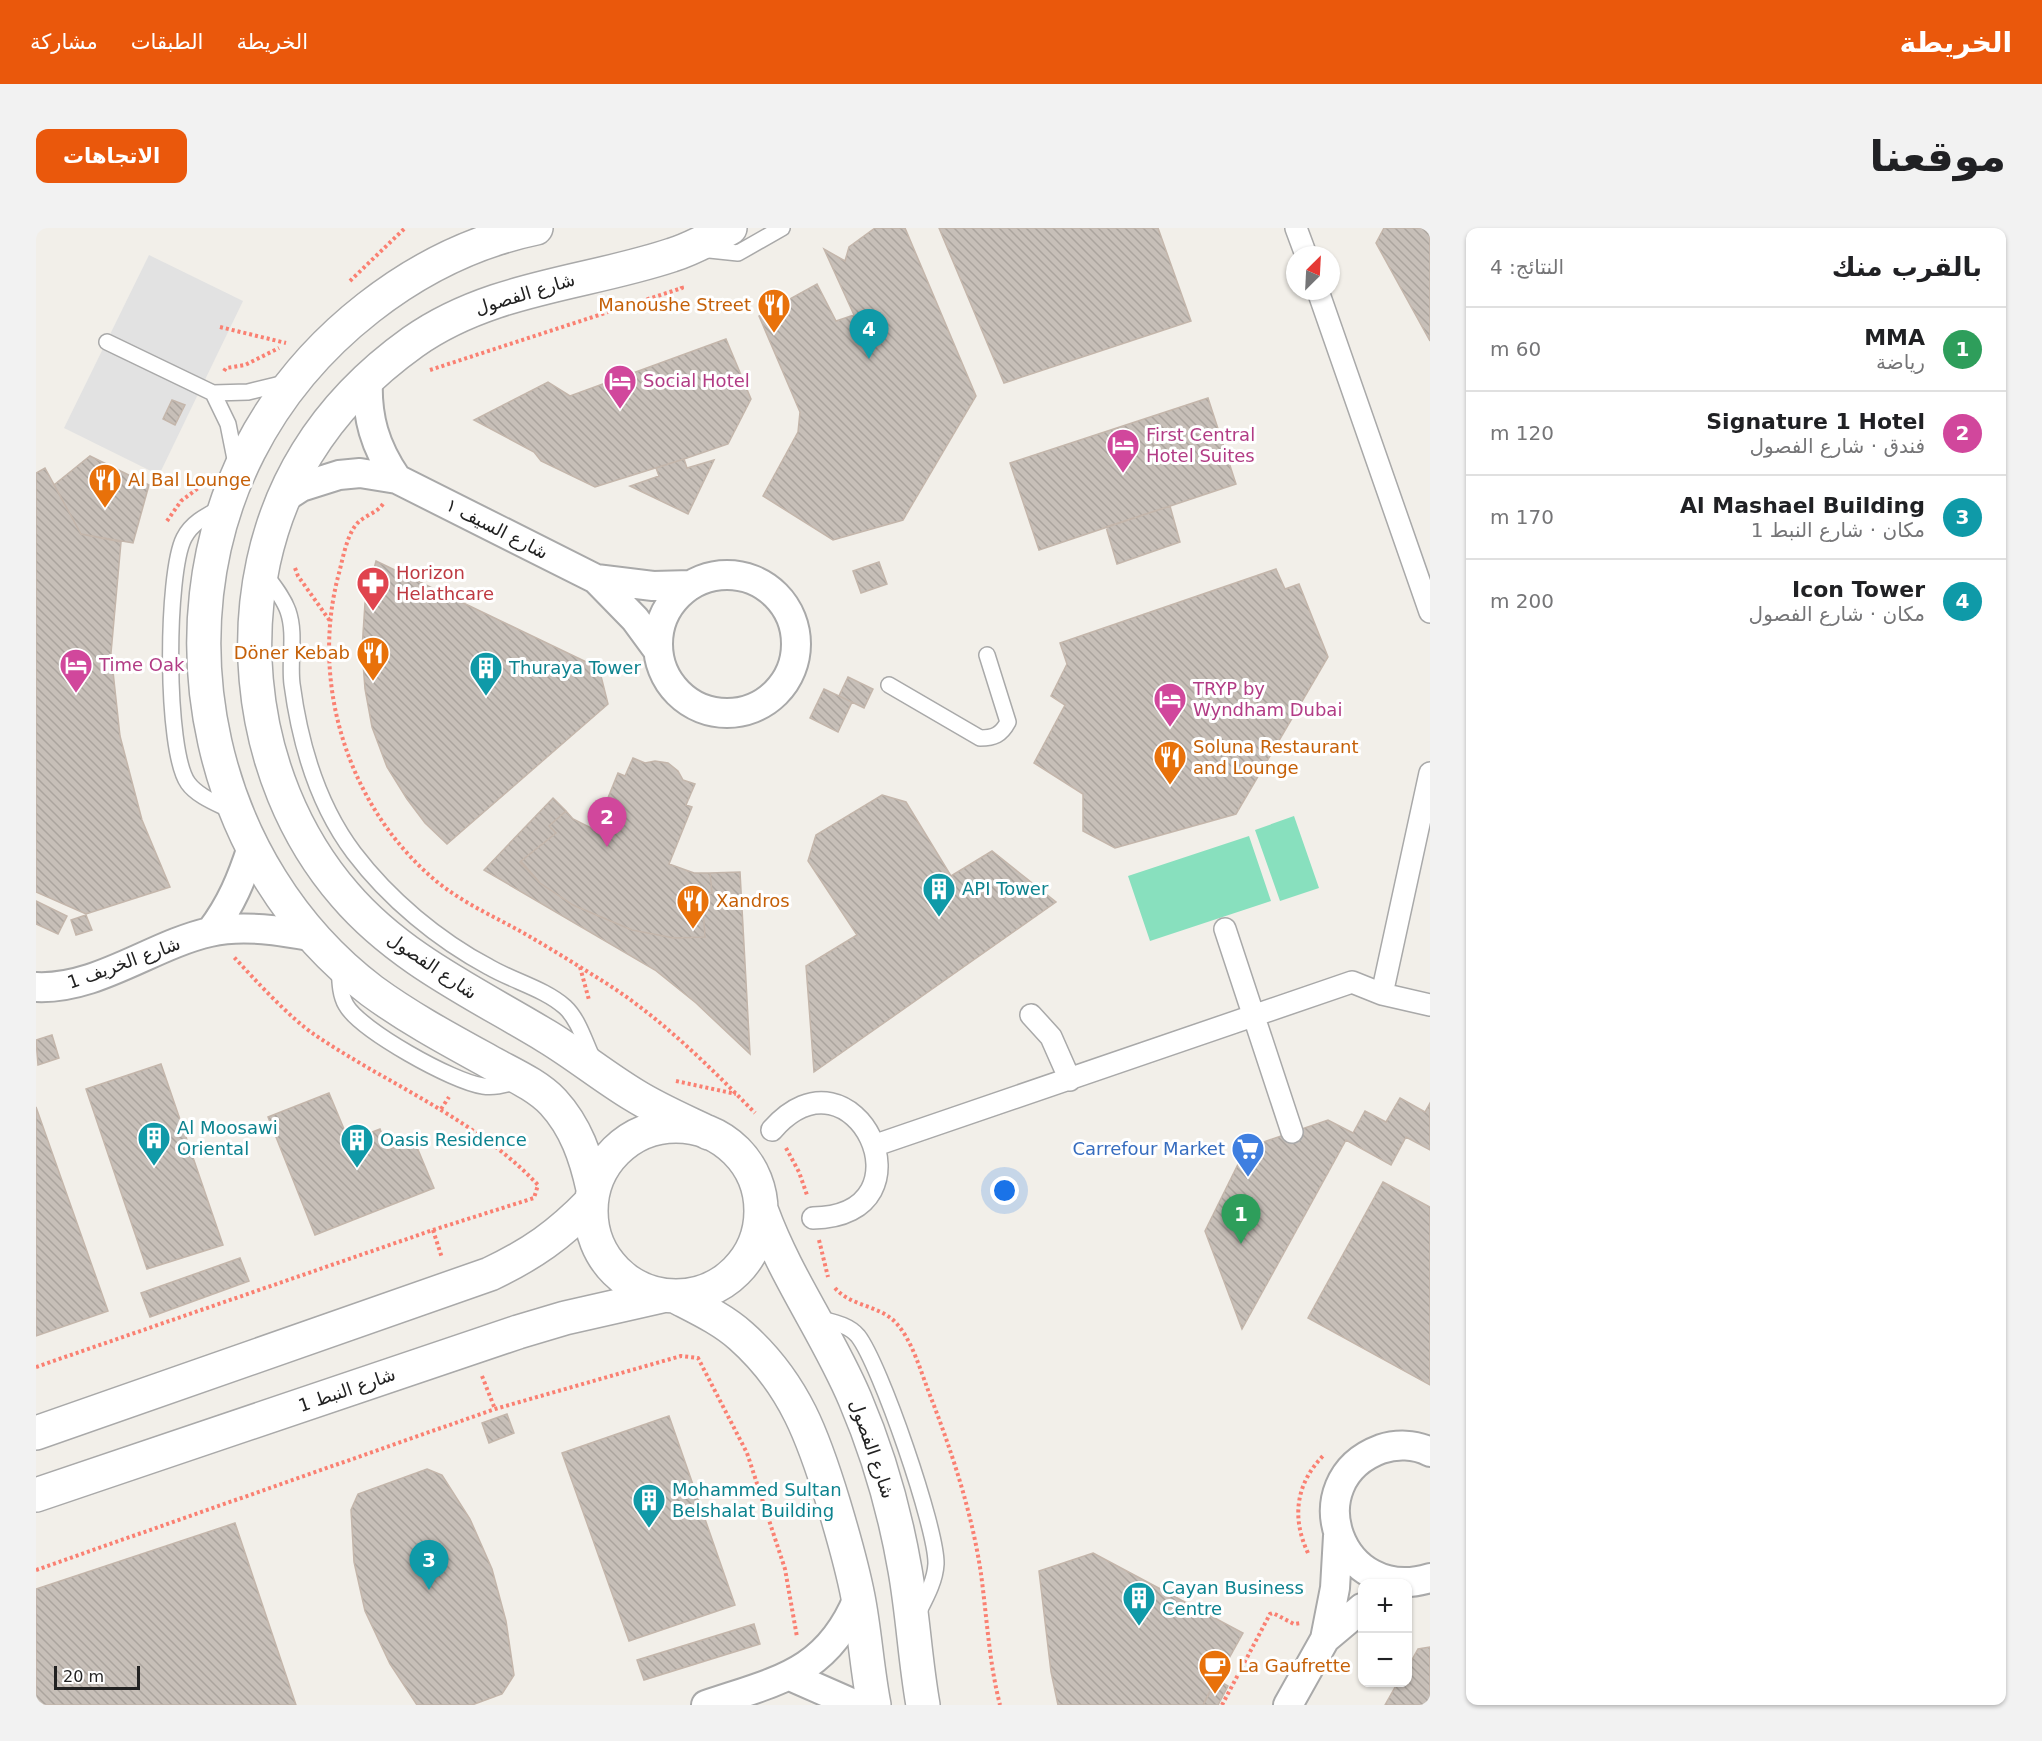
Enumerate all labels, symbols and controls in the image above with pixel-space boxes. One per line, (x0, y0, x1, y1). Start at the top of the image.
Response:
text: الخريطة (1900, 26, 2012, 59)
text: مشاركة (30, 30, 98, 54)
text: الطبقات (131, 30, 203, 54)
text: الخريطة (236, 30, 308, 54)
button: الاتجاهات (36, 129, 187, 183)
text: موقعنا (1870, 132, 2006, 181)
north arrow (1286, 246, 1340, 300)
text: بالقرب منك (1832, 252, 1982, 282)
text: النتائج: 4 (1490, 255, 1564, 279)
street label: شارع الفصول (472, 268, 578, 320)
restaurant icon: Manoushe Street (756, 287, 792, 334)
place label: Manoushe Street (598, 294, 751, 315)
pin: 4 (850, 310, 888, 359)
text: MMA (1864, 325, 1925, 350)
text: 60 m (1490, 337, 1541, 361)
text: 1 (1956, 337, 1969, 361)
text: رياضة (1876, 350, 1925, 374)
hotel icon: Social Hotel (602, 363, 638, 410)
place label: Social Hotel (643, 370, 750, 391)
text: Signature 1 Hotel (1706, 409, 1925, 434)
text: 120 m (1490, 421, 1554, 445)
text: 2 (1956, 421, 1969, 445)
place label: First Central Hotel Suites (1146, 424, 1255, 466)
hotel icon: First Central Hotel Suites (1105, 427, 1141, 474)
text: فندق · شارع الفصول (1750, 434, 1925, 458)
restaurant icon: Al Bal Lounge (87, 462, 123, 509)
place label: Al Bal Lounge (128, 469, 251, 490)
text: Al Mashael Building (1680, 493, 1925, 518)
street label: شارع السيف ١ (442, 494, 552, 564)
text: 170 m (1490, 505, 1554, 529)
text: 3 (1956, 505, 1969, 529)
text: مكان · شارع النبط 1 (1751, 518, 1925, 542)
place label: Horizon Helathcare (396, 562, 494, 604)
pharmacy icon: Horizon Helathcare (355, 565, 391, 612)
text: Icon Tower (1792, 577, 1925, 602)
text: 200 m (1490, 589, 1554, 613)
text: 4 (1956, 589, 1969, 613)
text: مكان · شارع الفصول (1749, 602, 1925, 626)
restaurant icon: Döner Kebab (355, 635, 391, 682)
place label: Döner Kebab (234, 642, 350, 663)
hotel icon: Time Oak (58, 647, 94, 694)
building icon: Thuraya Tower (468, 650, 504, 697)
place label: Time Oak (98, 654, 185, 675)
place label: Thuraya Tower (508, 657, 641, 678)
place label: TRYP by Wyndham Dubai (1192, 678, 1342, 720)
hotel icon: TRYP by Wyndham Dubai (1152, 681, 1188, 728)
place label: Soluna Restaurant and Lounge (1193, 736, 1359, 778)
restaurant icon: Soluna Restaurant and Lounge (1152, 739, 1188, 786)
pin: 2 (588, 798, 626, 847)
building icon: API Tower (921, 871, 957, 918)
place label: API Tower (962, 878, 1049, 899)
restaurant icon: Xandros (675, 883, 711, 930)
place label: Xandros (716, 890, 790, 911)
street label: شارع الفصول (383, 928, 481, 1004)
street label: شارع الخريف 1 (65, 932, 183, 994)
place label: Al Moosawi Oriental (177, 1117, 278, 1159)
building icon: Al Moosawi Oriental (136, 1120, 172, 1167)
building icon: Oasis Residence (339, 1122, 375, 1169)
place label: Oasis Residence (380, 1129, 527, 1150)
supermarket icon: Carrefour Market (1230, 1131, 1266, 1178)
place label: Carrefour Market (1072, 1138, 1225, 1159)
your location (990, 1176, 1019, 1205)
pin: 1 (1222, 1194, 1260, 1244)
street label: شارع النبط 1 (296, 1363, 398, 1417)
street label: شارع الفصول (845, 1397, 899, 1501)
place label: Mohammed Sultan Belshalat Building (672, 1479, 842, 1521)
building icon: Mohammed Sultan Belshalat Building (631, 1482, 667, 1529)
pin: 3 (410, 1540, 448, 1590)
place label: Cayan Business Centre (1162, 1577, 1304, 1619)
map controls (1358, 1579, 1412, 1687)
button: + (1358, 1579, 1412, 1633)
building icon: Cayan Business Centre (1121, 1580, 1157, 1627)
button: − (1358, 1633, 1412, 1687)
cafe icon: La Gaufrette (1197, 1648, 1233, 1695)
place label: La Gaufrette (1238, 1655, 1351, 1676)
scale bar (54, 1663, 140, 1690)
text: 20 m (63, 1667, 104, 1686)

